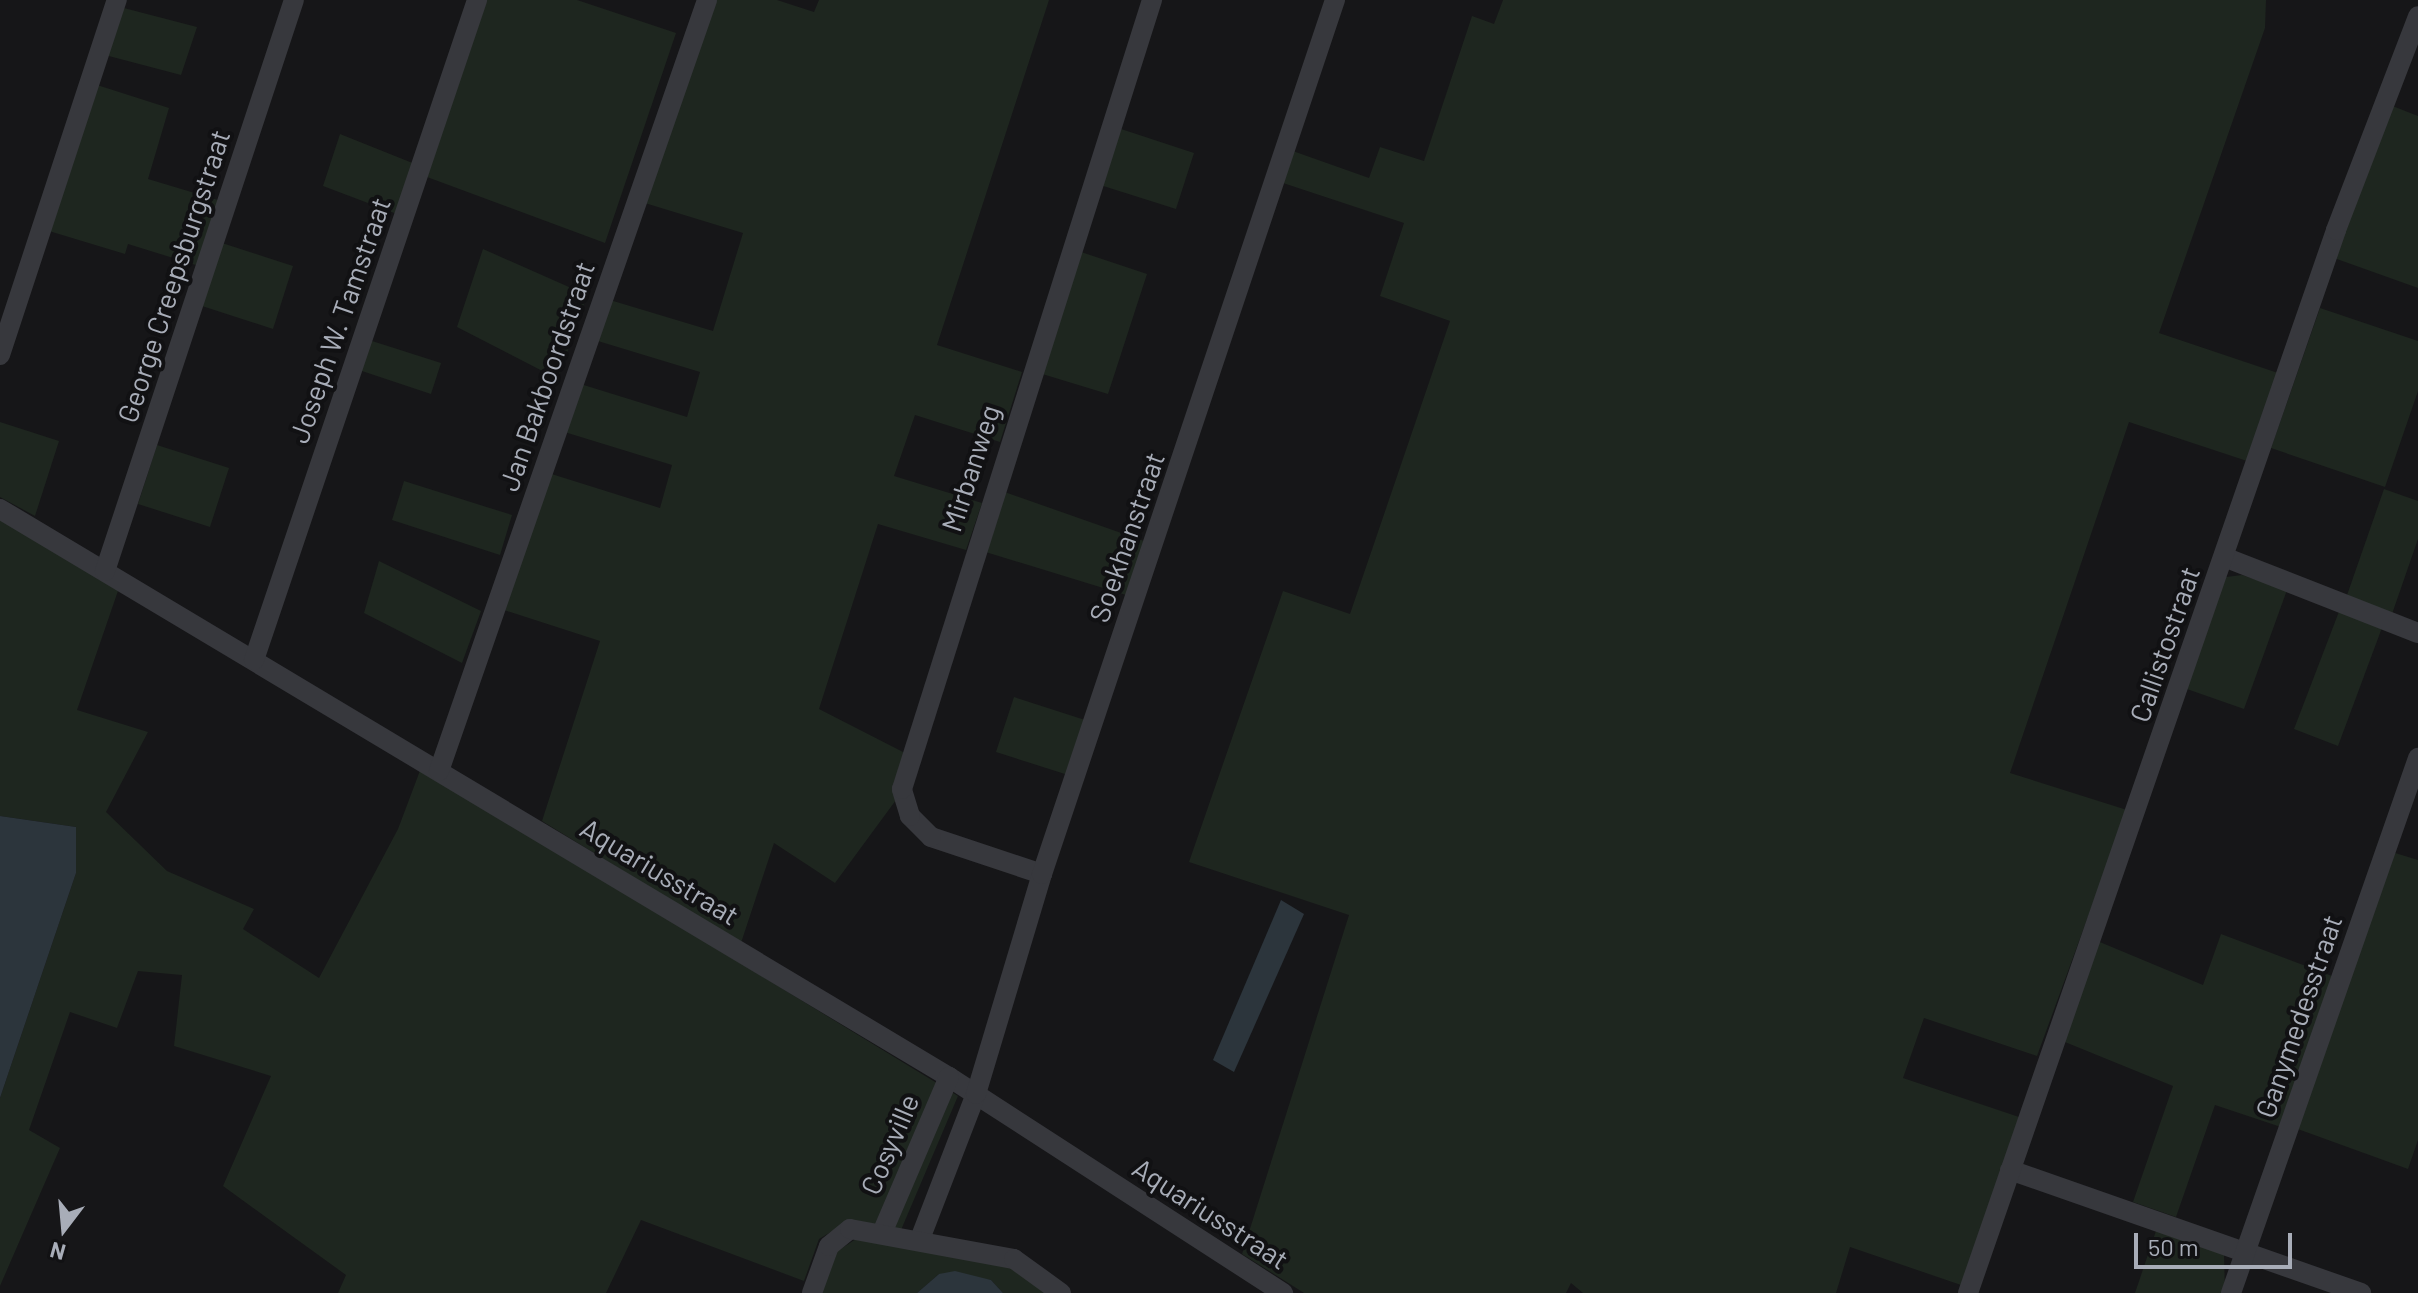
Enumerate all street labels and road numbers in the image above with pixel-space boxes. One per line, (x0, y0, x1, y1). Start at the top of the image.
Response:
street label: George Creepsburgstraat (110, 125, 236, 427)
street label: Joseph W. Tamstraat (281, 193, 397, 447)
street label: Jan Bakboordstraat (491, 257, 601, 495)
street label: Mirbanweg (934, 400, 1006, 536)
street label: Soekhanstraat (1081, 448, 1171, 626)
street label: Callistostraat (2122, 562, 2206, 726)
street label: Aquariusstraat (575, 810, 745, 932)
street label: Ganymedesstraat (2248, 910, 2348, 1122)
street label: Cosyville (853, 1089, 925, 1199)
street label: Aquariusstraat (1127, 1150, 1295, 1276)

